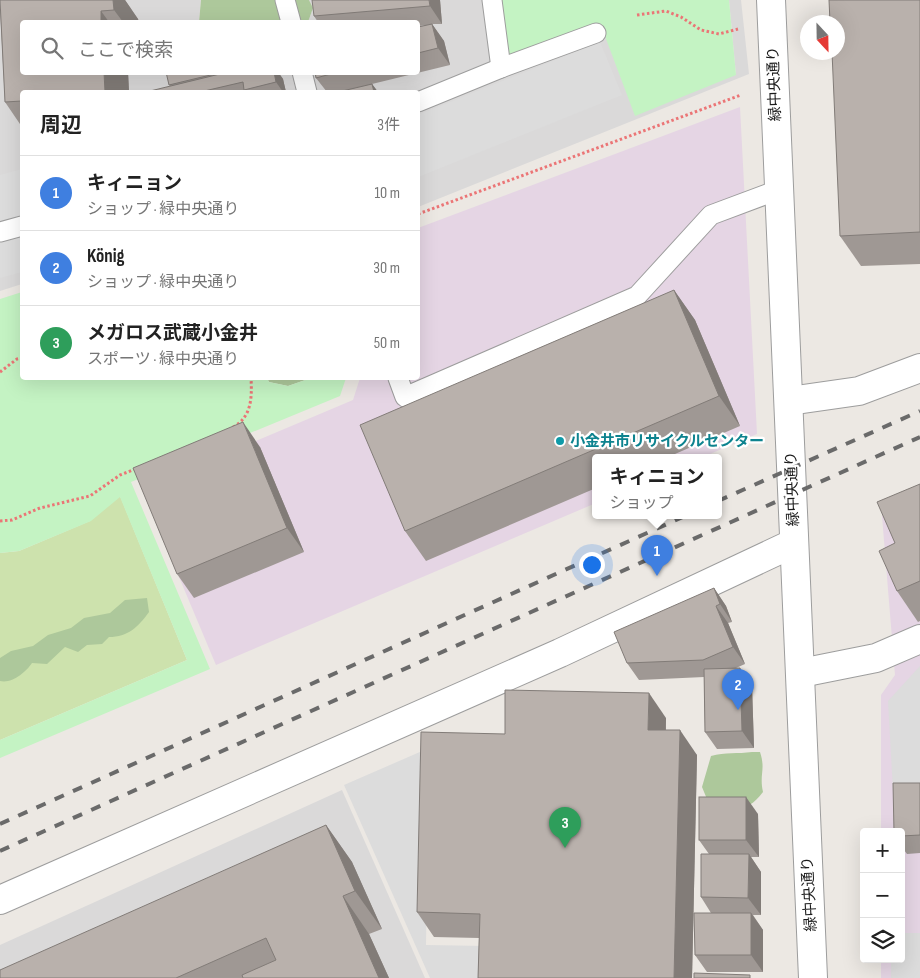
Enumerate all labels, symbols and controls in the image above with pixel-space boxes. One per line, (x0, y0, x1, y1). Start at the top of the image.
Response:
north arrow (800, 15, 845, 60)
search box (20, 20, 420, 75)
icon: search (38, 34, 66, 62)
text: ここで検索 (78, 39, 173, 62)
street label: 緑中央通り (764, 46, 785, 122)
text: 周辺 (40, 113, 82, 138)
text: 3件 (377, 116, 400, 135)
text: キィニョン (87, 172, 182, 195)
text: 1 (53, 184, 59, 203)
text: 10 m (374, 184, 400, 203)
text: ショップ · 緑中央通り (87, 200, 239, 219)
text: König (87, 245, 125, 268)
text: 2 (52, 259, 60, 278)
text: 30 m (373, 259, 400, 278)
text: ショップ · 緑中央通り (87, 273, 239, 292)
text: メガロス武蔵小金井 (87, 322, 258, 345)
text: 3 (52, 334, 60, 353)
text: 50 m (374, 334, 400, 353)
text: スポーツ · 緑中央通り (87, 350, 239, 369)
place label: 小金井市リサイクルセンター (570, 432, 764, 451)
marker: 小金井市リサイクルセンター (554, 435, 566, 447)
street label: 緑中央通り (782, 451, 803, 527)
popup (592, 454, 722, 519)
text: キィニョン (609, 466, 705, 489)
text: ショップ (609, 494, 674, 513)
pin: 1 (641, 535, 673, 576)
your location (579, 552, 605, 578)
pin: 2 (722, 669, 754, 710)
pin: 3 (549, 807, 581, 848)
map controls (860, 828, 905, 963)
button: + (860, 828, 905, 873)
street label: 緑中央通り (798, 856, 821, 932)
button: − (860, 873, 905, 918)
button: layers (860, 918, 905, 963)

